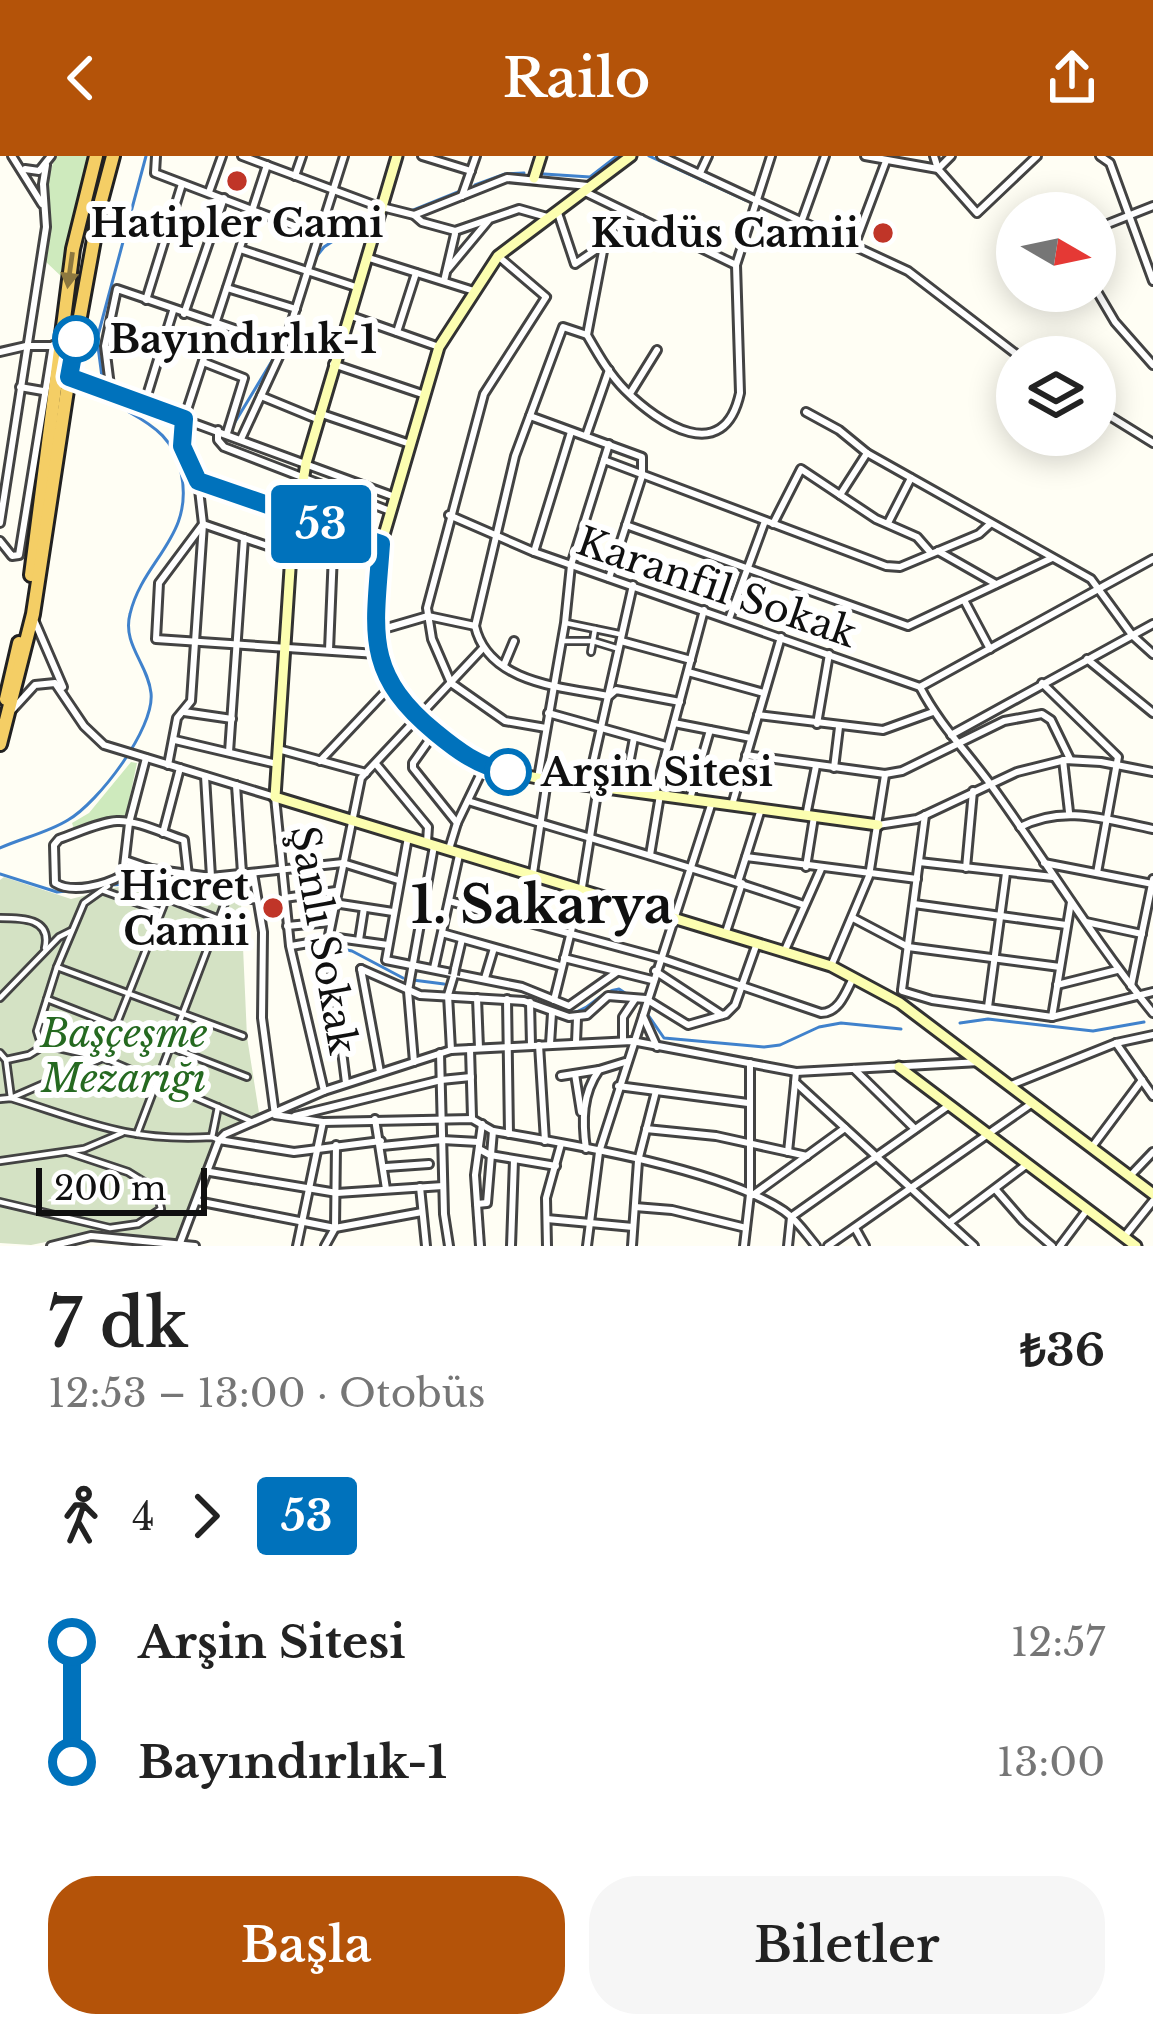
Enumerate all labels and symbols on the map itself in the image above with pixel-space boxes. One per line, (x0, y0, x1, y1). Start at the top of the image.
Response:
marker: Hatipler Cami (224, 168, 250, 194)
north arrow (996, 192, 1116, 312)
place label: Hatipler Cami (91, 199, 383, 248)
place label: Kudüs Camii (591, 209, 859, 258)
marker: Kudüs Camii (870, 220, 896, 246)
one-way arrow (60, 252, 79, 289)
place label: Bayındırlık-1 (109, 315, 377, 364)
marker: Bayındırlık-1 (54, 317, 98, 361)
line badge: 53 (267, 485, 375, 563)
street label: Karanfil Sokak (571, 517, 863, 658)
place label: Arşin Sitesi (540, 748, 773, 797)
marker: Arşin Sitesi (486, 750, 530, 794)
street label: Şanlı Sokak (279, 822, 368, 1058)
place label: Hicret Camii (119, 862, 249, 956)
district label: 1. Sakarya (411, 874, 673, 937)
marker: Hicret Camii (260, 895, 286, 921)
park label: Başçeşme Mezarığı (38, 1009, 208, 1103)
scale bar (36, 1162, 207, 1215)

